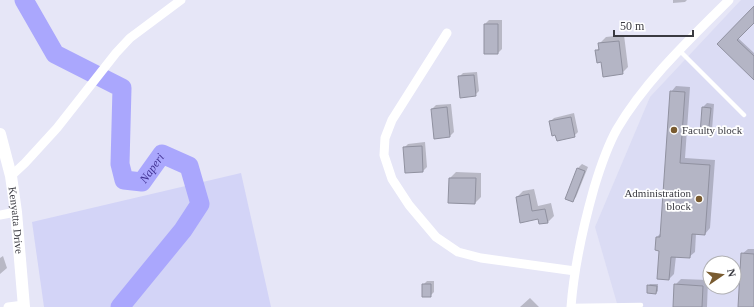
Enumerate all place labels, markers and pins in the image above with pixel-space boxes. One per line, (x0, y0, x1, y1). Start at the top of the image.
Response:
place label: Faculty block (682, 124, 743, 136)
marker: Faculty block (669, 125, 679, 135)
place label: Administration block (624, 187, 691, 212)
marker: Administration block (694, 194, 704, 204)

